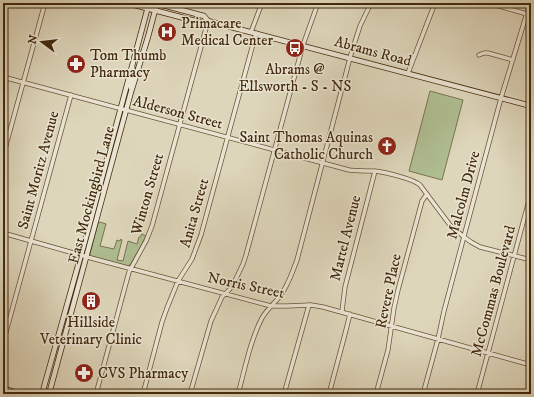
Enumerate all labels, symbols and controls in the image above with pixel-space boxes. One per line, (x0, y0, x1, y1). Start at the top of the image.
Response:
place label: Primacare Medical Center (181, 14, 274, 50)
hospital icon: Primacare Medical Center (156, 21, 178, 43)
north arrow (22, 22, 62, 62)
street label: Abrams Road (332, 32, 414, 71)
text: N (25, 33, 41, 46)
bus stop icon: Abrams @ Ellsworth - S - NS (284, 37, 306, 59)
place label: Tom Thumb Pharmacy (90, 46, 166, 82)
pharmacy icon: Tom Thumb Pharmacy (65, 53, 87, 75)
place label: Abrams @ Ellsworth - S - NS (239, 60, 351, 96)
street label: Alderson Street (131, 91, 225, 134)
street label: Saint Moritz Avenue (14, 109, 63, 231)
street label: East Mockingbird Lane (64, 124, 119, 266)
place label: Saint Thomas Aquinas Catholic Church (239, 128, 373, 164)
church icon: Saint Thomas Aquinas Catholic Church (376, 135, 398, 157)
street label: Malcolm Drive (443, 149, 484, 241)
street label: Winton Street (126, 151, 168, 238)
street label: Anita Street (176, 176, 213, 250)
street label: Martel Avenue (326, 193, 365, 283)
street label: McCommas Boulevard (467, 223, 520, 359)
street label: Revere Place (371, 252, 406, 330)
street label: Norris Street (206, 268, 286, 303)
building icon: Hillside Veterinary Clinic (80, 290, 102, 312)
place label: Hillside Veterinary Clinic (39, 313, 143, 349)
pharmacy icon: CVS Pharmacy (73, 362, 95, 384)
place label: CVS Pharmacy (98, 364, 189, 383)

